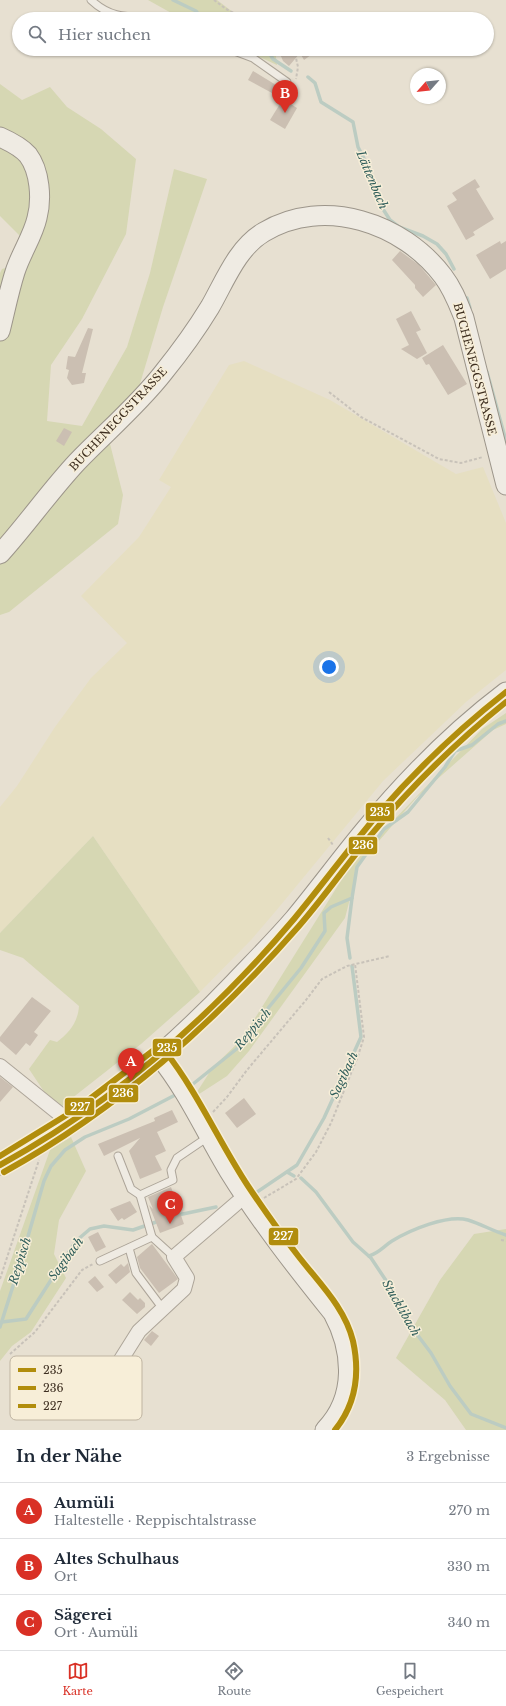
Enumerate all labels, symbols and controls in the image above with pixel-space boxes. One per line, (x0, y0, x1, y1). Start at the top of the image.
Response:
search box (12, 12, 494, 56)
icon: search (26, 23, 48, 45)
text: Hier suchen (58, 25, 151, 44)
north arrow (410, 68, 446, 104)
pin: B (272, 80, 298, 113)
water label: Lättenbach (353, 147, 392, 212)
street label: BUCHENEGGSTRASSE (451, 301, 499, 437)
street label: BUCHENEGGSTRASSE (66, 364, 170, 474)
your location (319, 657, 339, 677)
line badge: 235 (365, 802, 395, 822)
text: 235 (370, 805, 391, 819)
line badge: 236 (348, 836, 378, 855)
text: 236 (352, 838, 374, 852)
water label: Reppisch (231, 1005, 274, 1053)
line badge: 235 (152, 1038, 182, 1057)
text: 235 (157, 1041, 178, 1055)
pin: A (118, 1048, 144, 1081)
water label: Sagibach (326, 1049, 361, 1101)
line badge: 236 (108, 1084, 139, 1103)
text: 236 (112, 1086, 134, 1100)
line badge: 227 (64, 1097, 95, 1116)
text: 227 (70, 1100, 90, 1114)
pin: C (157, 1191, 183, 1224)
line badge: 227 (268, 1227, 299, 1246)
text: 227 (273, 1229, 293, 1243)
water label: Sagibach (45, 1234, 86, 1283)
water label: Reppisch (5, 1235, 34, 1287)
water label: Stucklibach (379, 1277, 424, 1339)
legend (10, 1356, 142, 1420)
text: 235 (43, 1363, 63, 1377)
text: 236 (43, 1381, 64, 1395)
text: 227 (43, 1399, 63, 1413)
text: In der Nähe (16, 1446, 122, 1467)
text: 3 Ergebnisse (406, 1448, 490, 1465)
text: Aumüli (54, 1493, 114, 1512)
text: A (24, 1502, 34, 1519)
text: 270 m (449, 1502, 490, 1519)
text: Haltestelle · Reppischtalstrasse (54, 1512, 256, 1529)
text: Altes Schulhaus (54, 1549, 179, 1568)
text: B (24, 1558, 34, 1575)
text: 330 m (447, 1558, 490, 1575)
text: Ort (54, 1568, 77, 1585)
text: Sägerei (54, 1605, 112, 1624)
text: C (24, 1614, 34, 1631)
text: 340 m (447, 1614, 490, 1631)
text: Ort · Aumüli (54, 1624, 138, 1641)
tab: Karte (62, 1660, 93, 1698)
tab: Route (218, 1660, 251, 1698)
tab: Gespeichert (376, 1660, 444, 1698)

